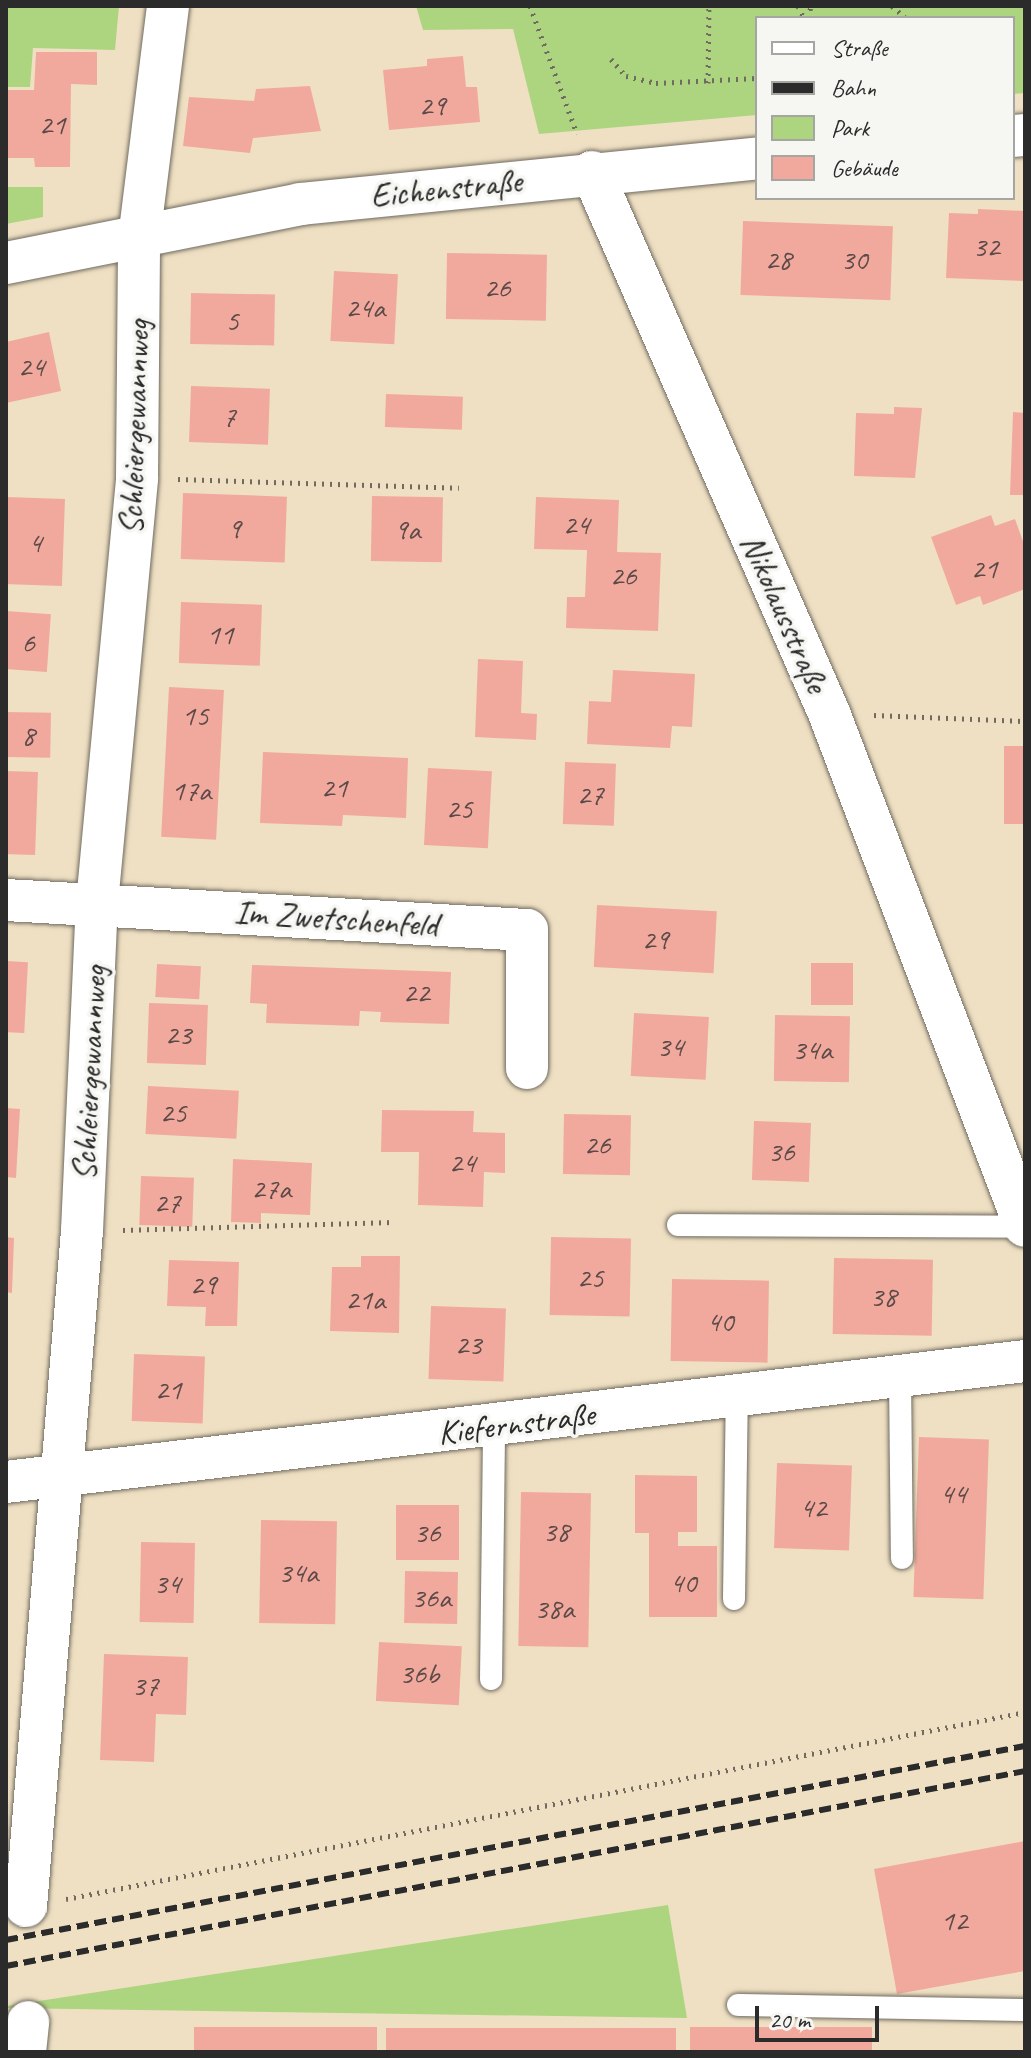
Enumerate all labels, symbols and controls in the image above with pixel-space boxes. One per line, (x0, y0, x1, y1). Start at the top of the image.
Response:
legend (755, 16, 1015, 200)
text: Straße (831, 33, 888, 63)
text: Bahn (831, 73, 876, 103)
house number: 29 (419, 87, 445, 123)
house number: 21 (39, 106, 65, 142)
text: Park (831, 113, 869, 143)
text: Gebäude (831, 153, 898, 183)
street label: Eichenstraße (368, 160, 524, 216)
house number: 32 (973, 228, 999, 264)
house number: 28 (765, 241, 791, 277)
house number: 30 (841, 241, 867, 277)
house number: 26 (484, 269, 510, 305)
house number: 24a (345, 289, 385, 325)
house number: 5 (225, 302, 239, 338)
street label: Schleiergewannweg (110, 319, 158, 535)
house number: 24 (18, 348, 44, 384)
house number: 7 (222, 398, 236, 434)
house number: 24 (563, 506, 589, 542)
house number: 9 (227, 510, 241, 546)
house number: 9a (394, 511, 420, 547)
house number: 4 (28, 524, 42, 560)
street label: Nikolausstraße (732, 528, 838, 698)
house number: 21 (971, 550, 997, 586)
house number: 26 (610, 557, 636, 593)
house number: 11 (207, 616, 233, 652)
house number: 6 (21, 624, 35, 660)
house number: 15 (182, 697, 208, 733)
house number: 8 (21, 717, 35, 753)
house number: 21 (321, 769, 347, 805)
house number: 17a (171, 772, 211, 808)
house number: 27 (577, 776, 603, 812)
house number: 25 (446, 790, 472, 826)
street label: Im Zwetschenfeld (234, 891, 438, 945)
house number: 29 (642, 921, 668, 957)
street label: Schleiergewannweg (63, 964, 115, 1182)
house number: 22 (403, 974, 429, 1010)
house number: 23 (165, 1016, 191, 1052)
house number: 34 (657, 1028, 683, 1064)
house number: 34a (792, 1031, 832, 1067)
house number: 25 (160, 1094, 186, 1130)
house number: 26 (584, 1126, 610, 1162)
house number: 36 (768, 1133, 794, 1169)
house number: 24 (449, 1144, 475, 1180)
house number: 27a (251, 1170, 291, 1206)
house number: 27 (154, 1184, 180, 1220)
house number: 25 (577, 1259, 603, 1295)
house number: 29 (190, 1266, 216, 1302)
house number: 38 (870, 1278, 896, 1314)
house number: 21a (345, 1281, 385, 1317)
house number: 40 (707, 1303, 733, 1339)
house number: 23 (455, 1326, 481, 1362)
house number: 21 (155, 1371, 181, 1407)
street label: Kiefernstraße (435, 1393, 597, 1453)
house number: 44 (940, 1475, 966, 1511)
house number: 42 (800, 1489, 826, 1525)
house number: 38 (543, 1513, 569, 1549)
house number: 36 (414, 1514, 440, 1550)
house number: 34a (278, 1554, 318, 1590)
house number: 40 (670, 1564, 696, 1600)
house number: 34 (154, 1565, 180, 1601)
house number: 36a (411, 1579, 451, 1615)
house number: 38a (534, 1590, 574, 1626)
house number: 36b (399, 1655, 439, 1691)
house number: 37 (132, 1667, 158, 1703)
house number: 12 (941, 1902, 967, 1938)
scale bar (759, 1990, 883, 2040)
text: 20 m (769, 2005, 810, 2035)

